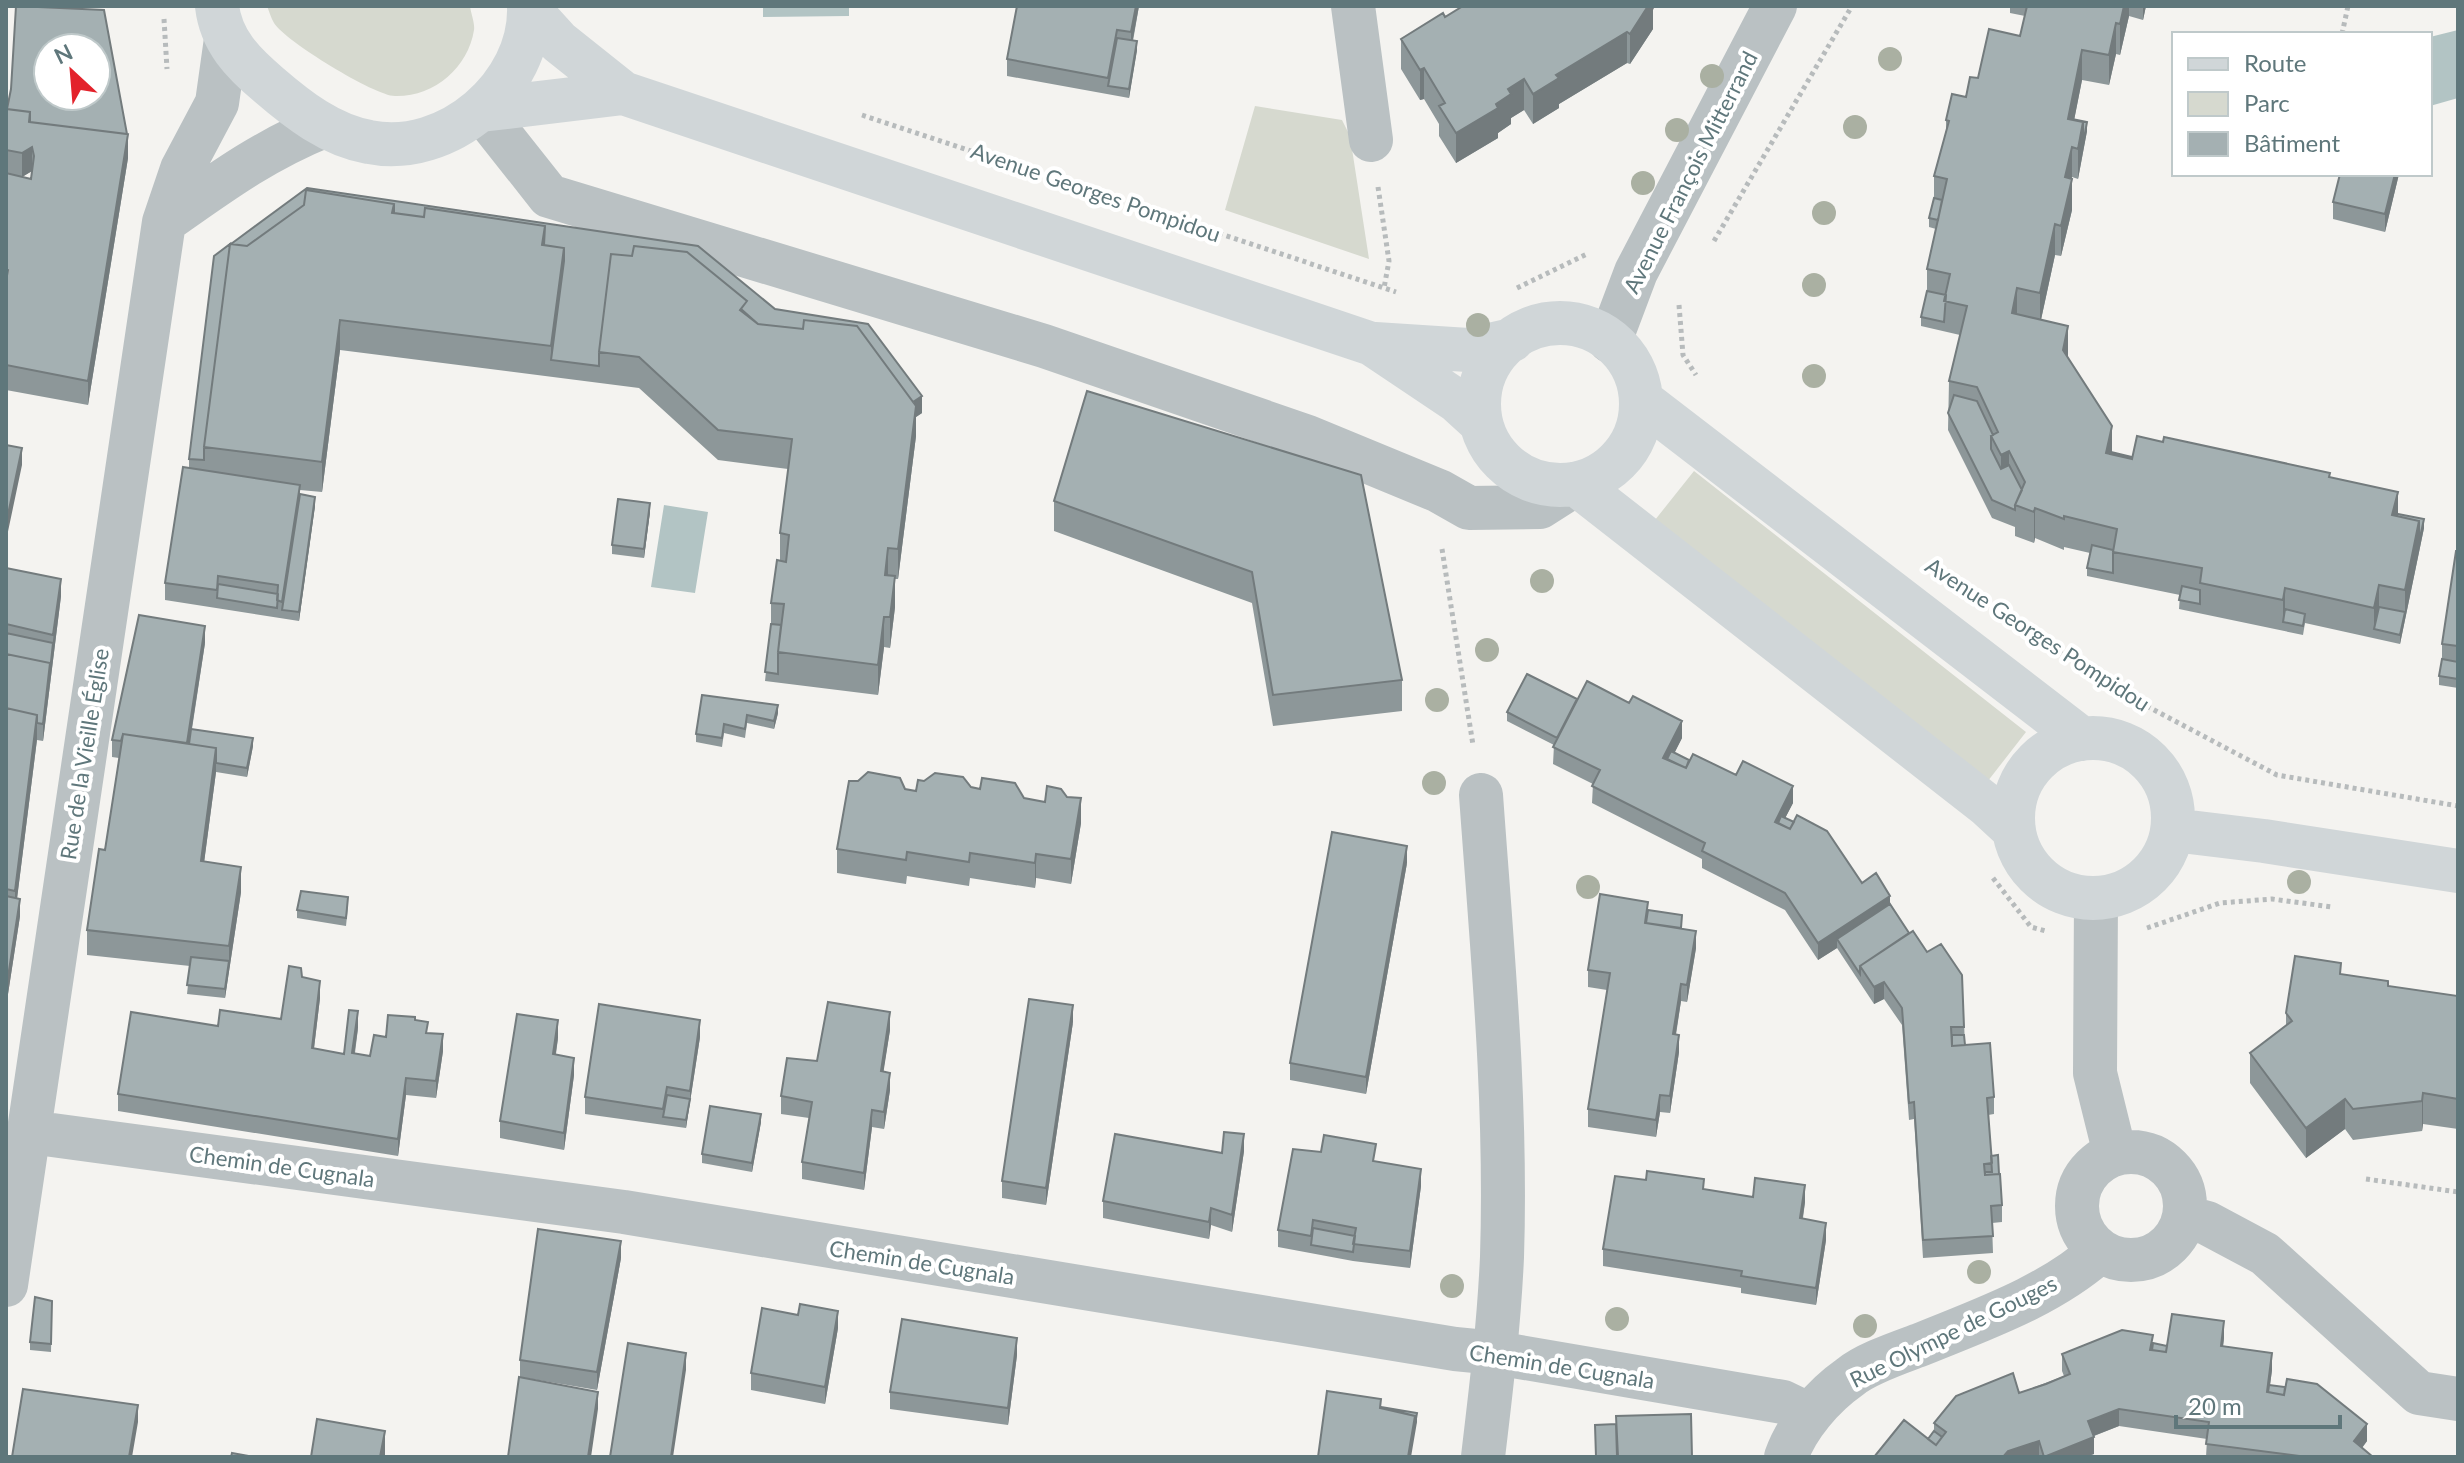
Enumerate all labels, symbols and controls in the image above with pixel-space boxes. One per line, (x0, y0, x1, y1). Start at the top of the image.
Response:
north arrow (32, 32, 112, 112)
legend (2172, 32, 2432, 176)
text: N (49, 38, 77, 69)
street label: Avenue François Mitterrand (1617, 47, 1763, 297)
text: Route (2244, 48, 2306, 77)
text: Parc (2244, 88, 2290, 117)
text: Bâtiment (2244, 128, 2341, 157)
street label: Avenue Georges Pompidou (968, 137, 1224, 247)
street label: Avenue Georges Pompidou (1921, 551, 2155, 717)
street label: Rue de la Vieille Église (54, 646, 114, 862)
street label: Chemin de Cugnala (188, 1140, 376, 1192)
street label: Chemin de Cugnala (828, 1234, 1016, 1290)
street label: Rue Olympe de Gouges (1845, 1269, 2061, 1393)
street label: Chemin de Cugnala (1468, 1338, 1656, 1394)
scale bar (2176, 1379, 2340, 1429)
text: 20 m (2188, 1391, 2242, 1420)

